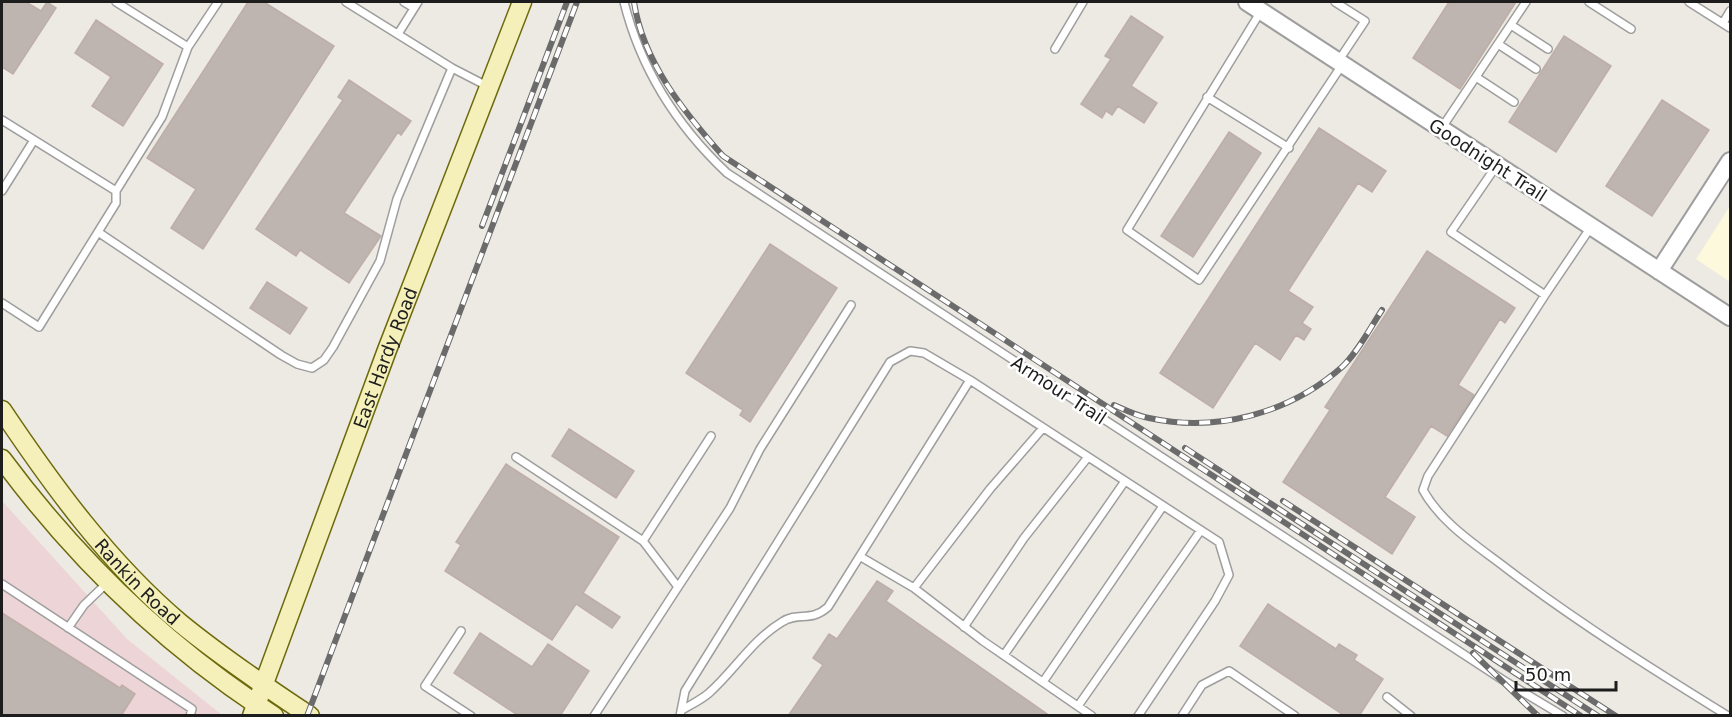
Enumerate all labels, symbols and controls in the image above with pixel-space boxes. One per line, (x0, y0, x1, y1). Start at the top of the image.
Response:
street label: Goodnight Trail (1425, 114, 1551, 206)
street label: East Hardy Road (349, 284, 421, 431)
street label: Armour Trail (1007, 351, 1111, 429)
street label: Rankin Road (91, 534, 184, 629)
scale bar (1516, 654, 1616, 692)
text: 50 m (1525, 664, 1571, 685)

